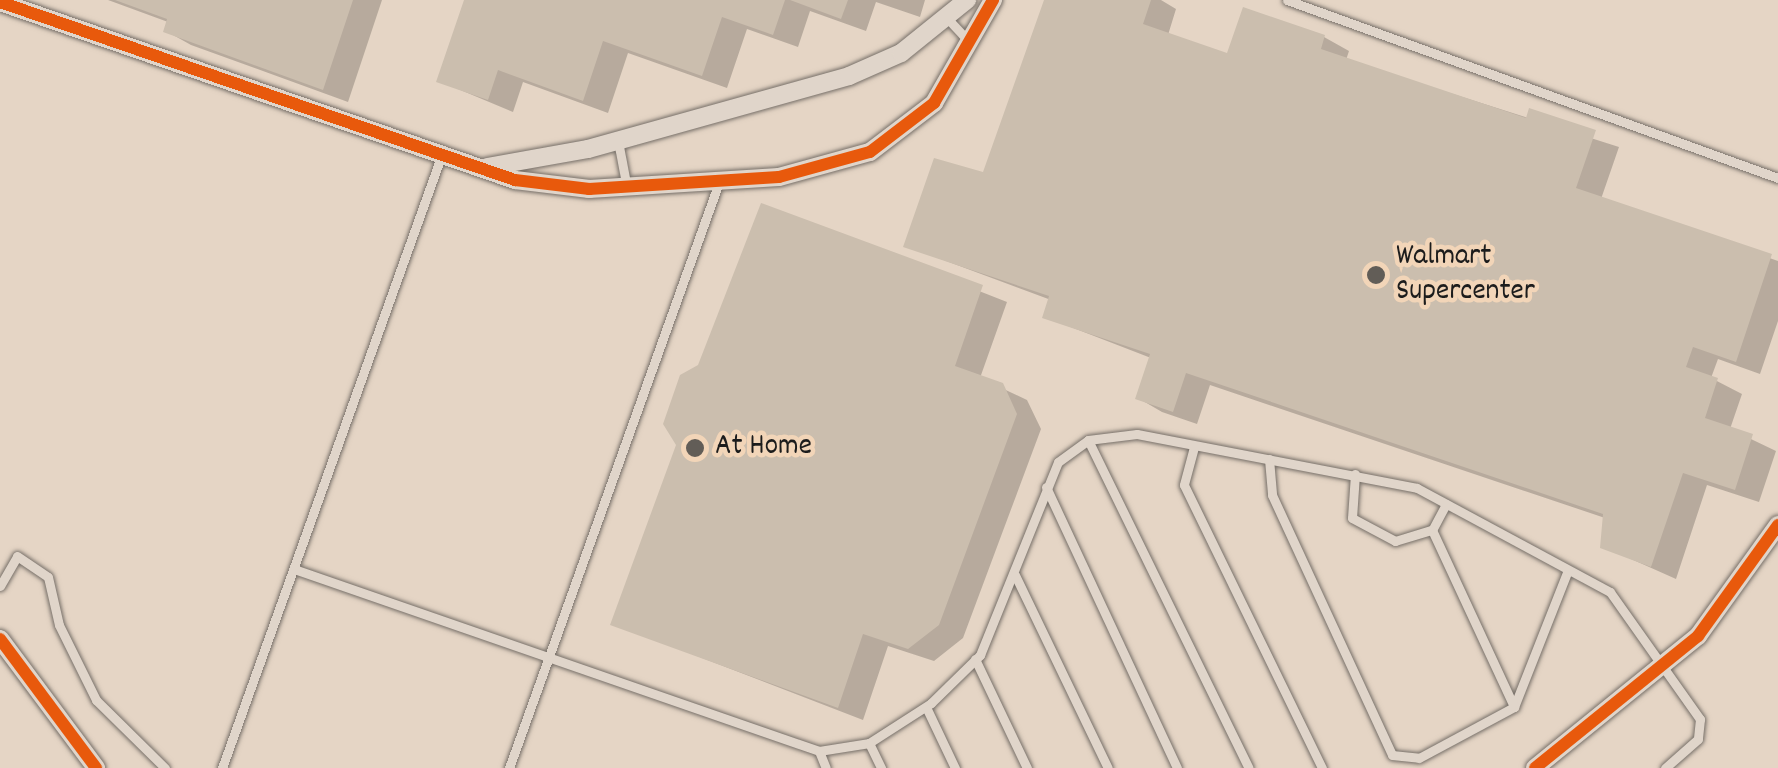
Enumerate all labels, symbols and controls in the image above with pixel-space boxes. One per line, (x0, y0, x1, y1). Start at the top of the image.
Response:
place label: Walmart Supercenter (1396, 240, 1535, 310)
marker: Walmart Supercenter (1365, 264, 1387, 286)
place label: At Home (715, 430, 812, 466)
marker: At Home (684, 437, 706, 459)

